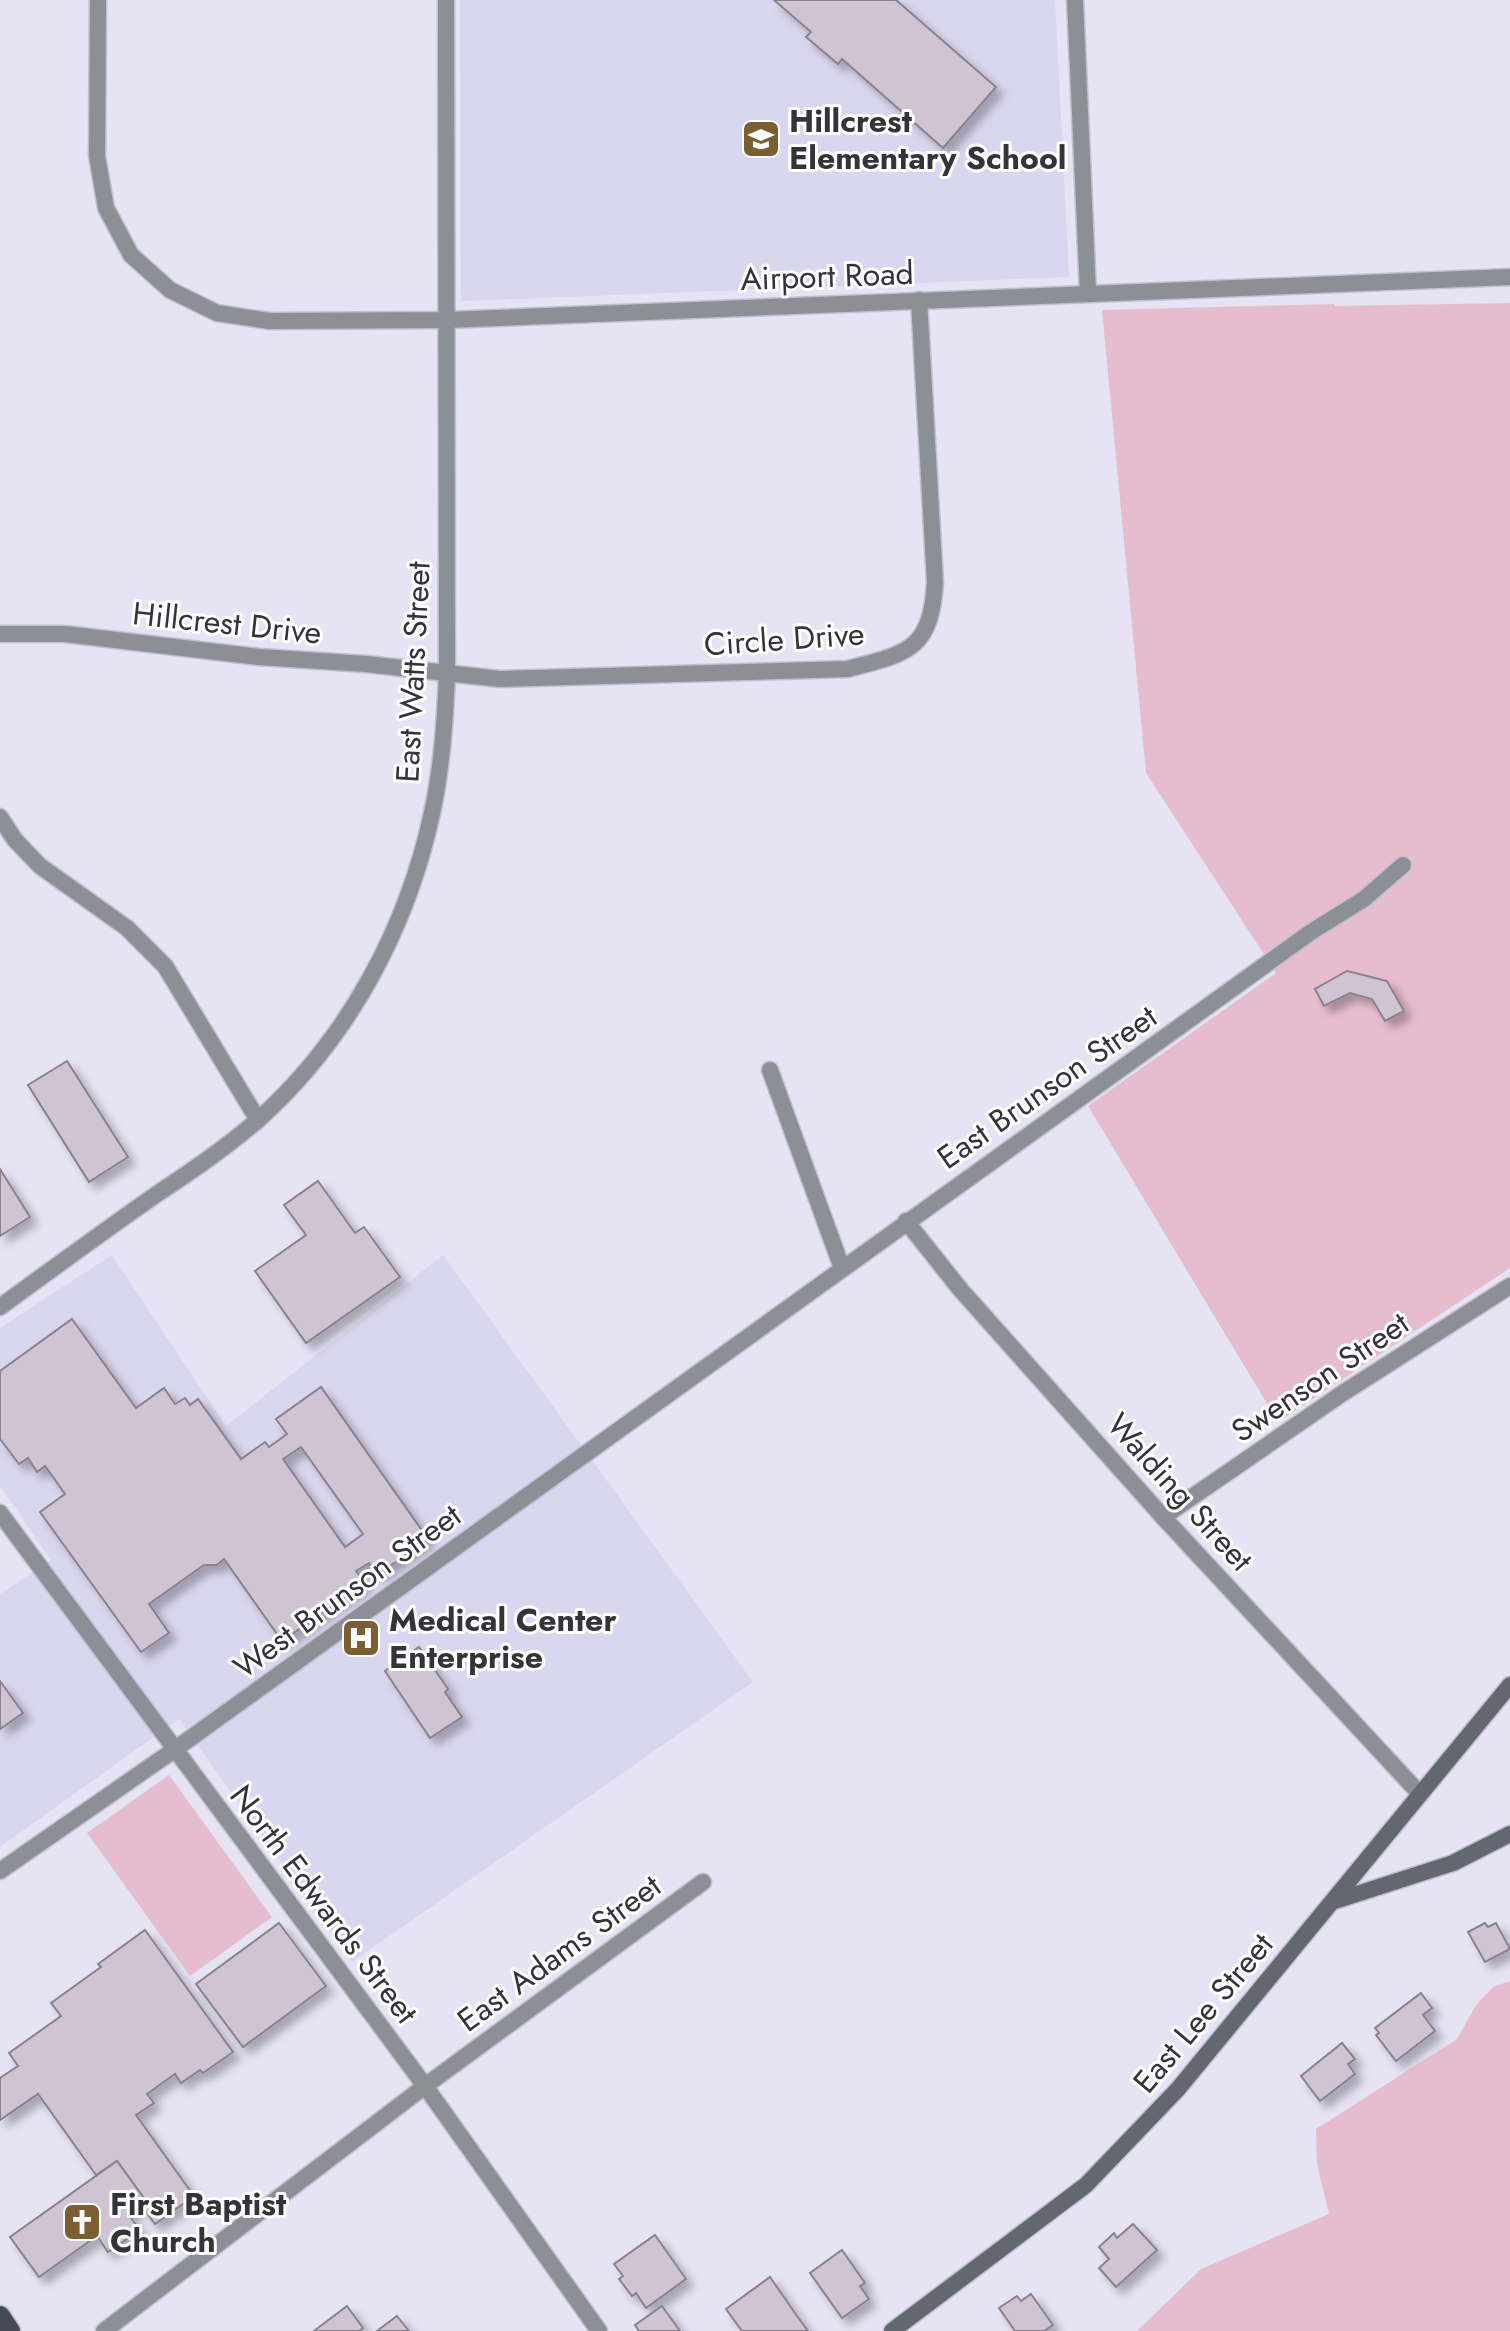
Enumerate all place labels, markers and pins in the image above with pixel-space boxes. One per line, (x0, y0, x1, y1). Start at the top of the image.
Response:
place label: Hillcrest Elementary School (789, 98, 1066, 181)
school or university icon: Hillcrest Elementary School (740, 118, 782, 160)
place label: Medical Center Enterprise (389, 1597, 617, 1680)
hospital icon: Medical Center Enterprise (340, 1617, 382, 1659)
place label: First Baptist Church (110, 2181, 287, 2264)
church icon: First Baptist Church (61, 2201, 103, 2243)

